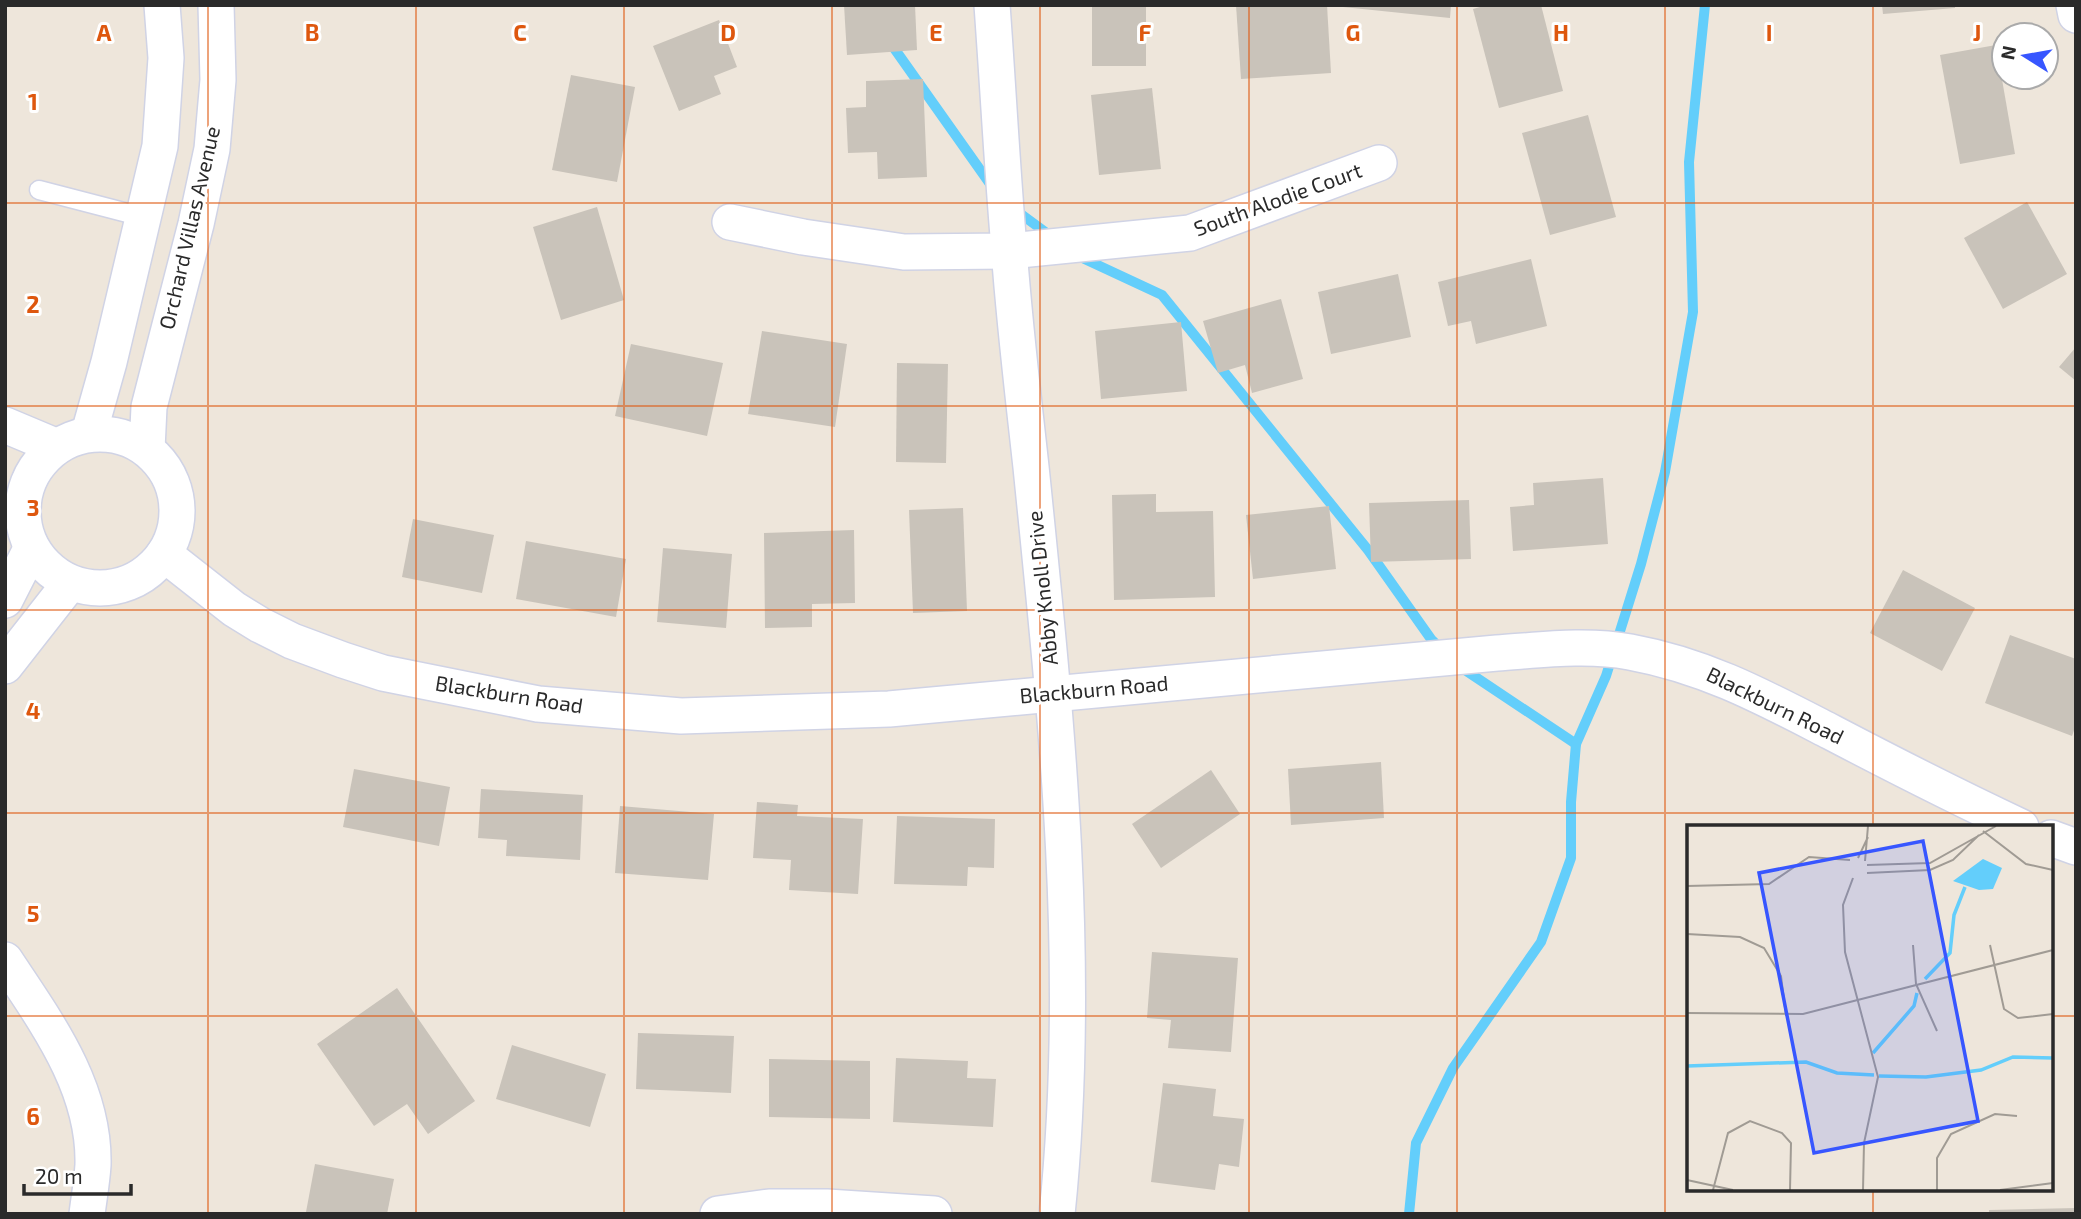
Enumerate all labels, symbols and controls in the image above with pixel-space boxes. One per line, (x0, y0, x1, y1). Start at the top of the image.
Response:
text: A (96, 18, 112, 46)
text: B (305, 18, 319, 46)
text: C (513, 18, 527, 46)
text: D (720, 18, 736, 46)
text: E (929, 18, 943, 46)
text: F (1139, 18, 1152, 46)
text: G (1346, 18, 1360, 46)
text: H (1553, 18, 1569, 46)
text: I (1766, 18, 1772, 46)
text: J (1973, 18, 1981, 46)
north arrow (1990, 21, 2060, 91)
text: N (1995, 44, 2020, 62)
text: 1 (28, 87, 38, 115)
street label: Orchard Villas Avenue (153, 124, 224, 332)
street label: South Alodie Court (1190, 157, 1365, 241)
text: 2 (26, 290, 40, 318)
text: 3 (26, 493, 40, 521)
street label: Abby Knoll Drive (1021, 510, 1062, 667)
street label: Blackburn Road (1703, 661, 1848, 749)
street label: Blackburn Road (434, 669, 585, 718)
street label: Blackburn Road (1018, 670, 1169, 707)
text: 4 (26, 696, 40, 724)
inset map (1687, 825, 2053, 1191)
text: 5 (27, 899, 39, 927)
text: 6 (26, 1102, 40, 1130)
scale bar (24, 1152, 131, 1196)
text: 20 m (35, 1163, 83, 1188)

